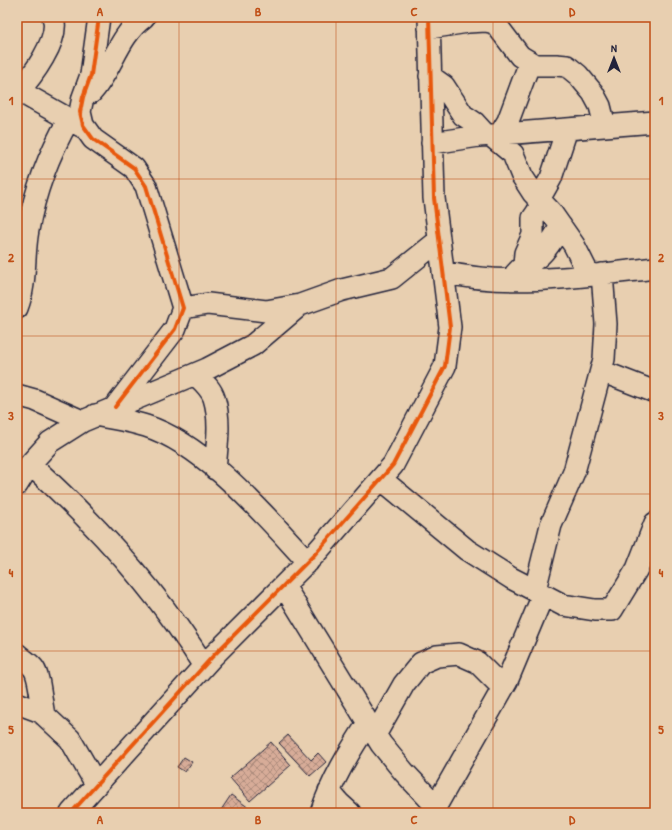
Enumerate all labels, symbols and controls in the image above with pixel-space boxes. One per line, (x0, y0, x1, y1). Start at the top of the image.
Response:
text: A (97, 2, 104, 20)
text: B (255, 2, 262, 20)
text: C (410, 2, 418, 20)
text: D (569, 2, 576, 20)
north arrow (594, 38, 634, 78)
text: N (611, 41, 617, 55)
text: 1 (9, 91, 14, 109)
text: 1 (659, 91, 664, 109)
text: 2 (8, 248, 15, 266)
text: 2 (658, 248, 665, 266)
text: 3 (8, 406, 14, 424)
text: 3 (658, 406, 664, 424)
text: 4 (9, 563, 14, 581)
text: 4 (659, 563, 664, 581)
text: 5 (8, 720, 14, 738)
text: 5 (658, 720, 664, 738)
text: A (97, 810, 104, 828)
text: B (255, 810, 262, 828)
text: C (410, 810, 418, 828)
text: D (569, 810, 576, 828)

